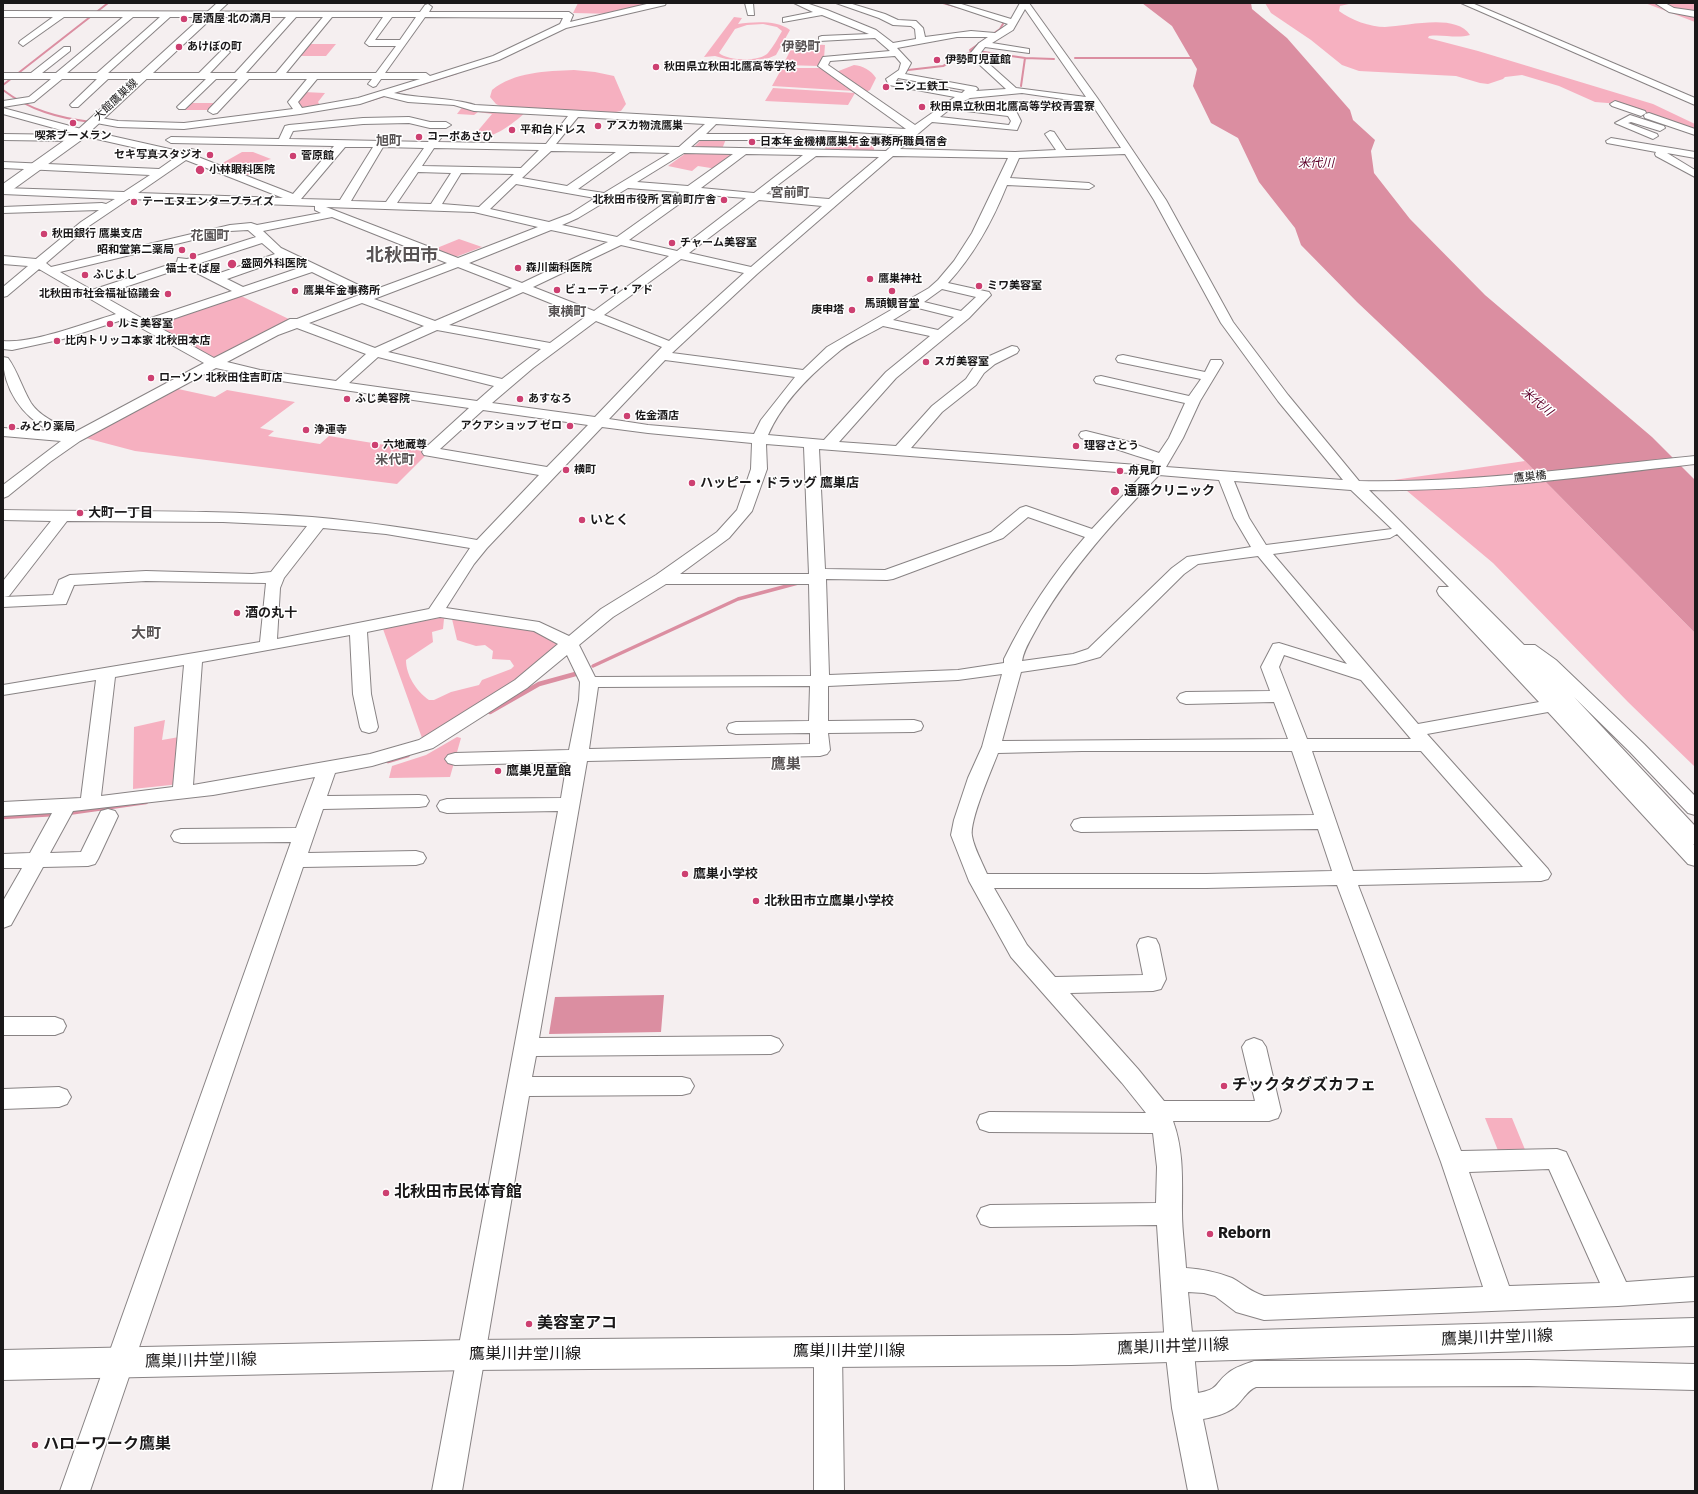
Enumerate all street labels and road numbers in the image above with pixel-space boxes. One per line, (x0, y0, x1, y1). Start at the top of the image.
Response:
street label: 大館鷹巣線 (91, 76, 141, 124)
street label: 鷹巣橋 (1513, 469, 1547, 485)
street label: 鷹巣川井堂川線 (1441, 1326, 1553, 1350)
street label: 鷹巣川井堂川線 (1117, 1335, 1229, 1359)
street label: 鷹巣川井堂川線 (793, 1342, 905, 1362)
street label: 鷹巣川井堂川線 (469, 1345, 581, 1365)
street label: 鷹巣川井堂川線 (145, 1350, 257, 1372)

